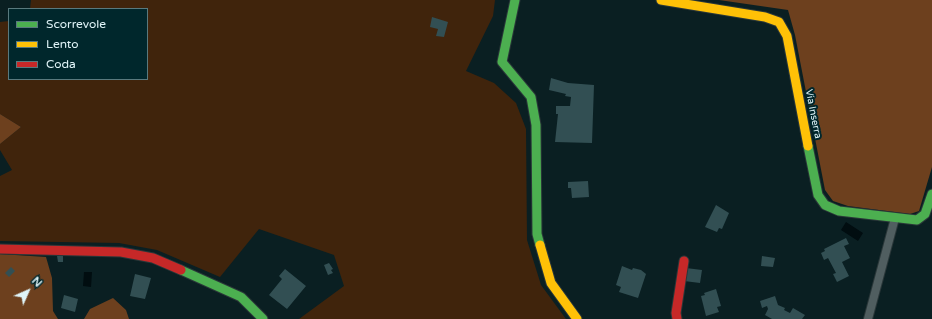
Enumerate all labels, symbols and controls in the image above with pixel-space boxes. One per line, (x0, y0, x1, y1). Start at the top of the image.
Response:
legend (8, 8, 148, 80)
text: Scorrevole (46, 17, 106, 31)
text: Lento (46, 37, 79, 51)
text: Coda (46, 57, 76, 71)
street label: Via Inserra (802, 88, 824, 140)
north arrow (8, 271, 48, 311)
text: N (29, 274, 45, 290)

